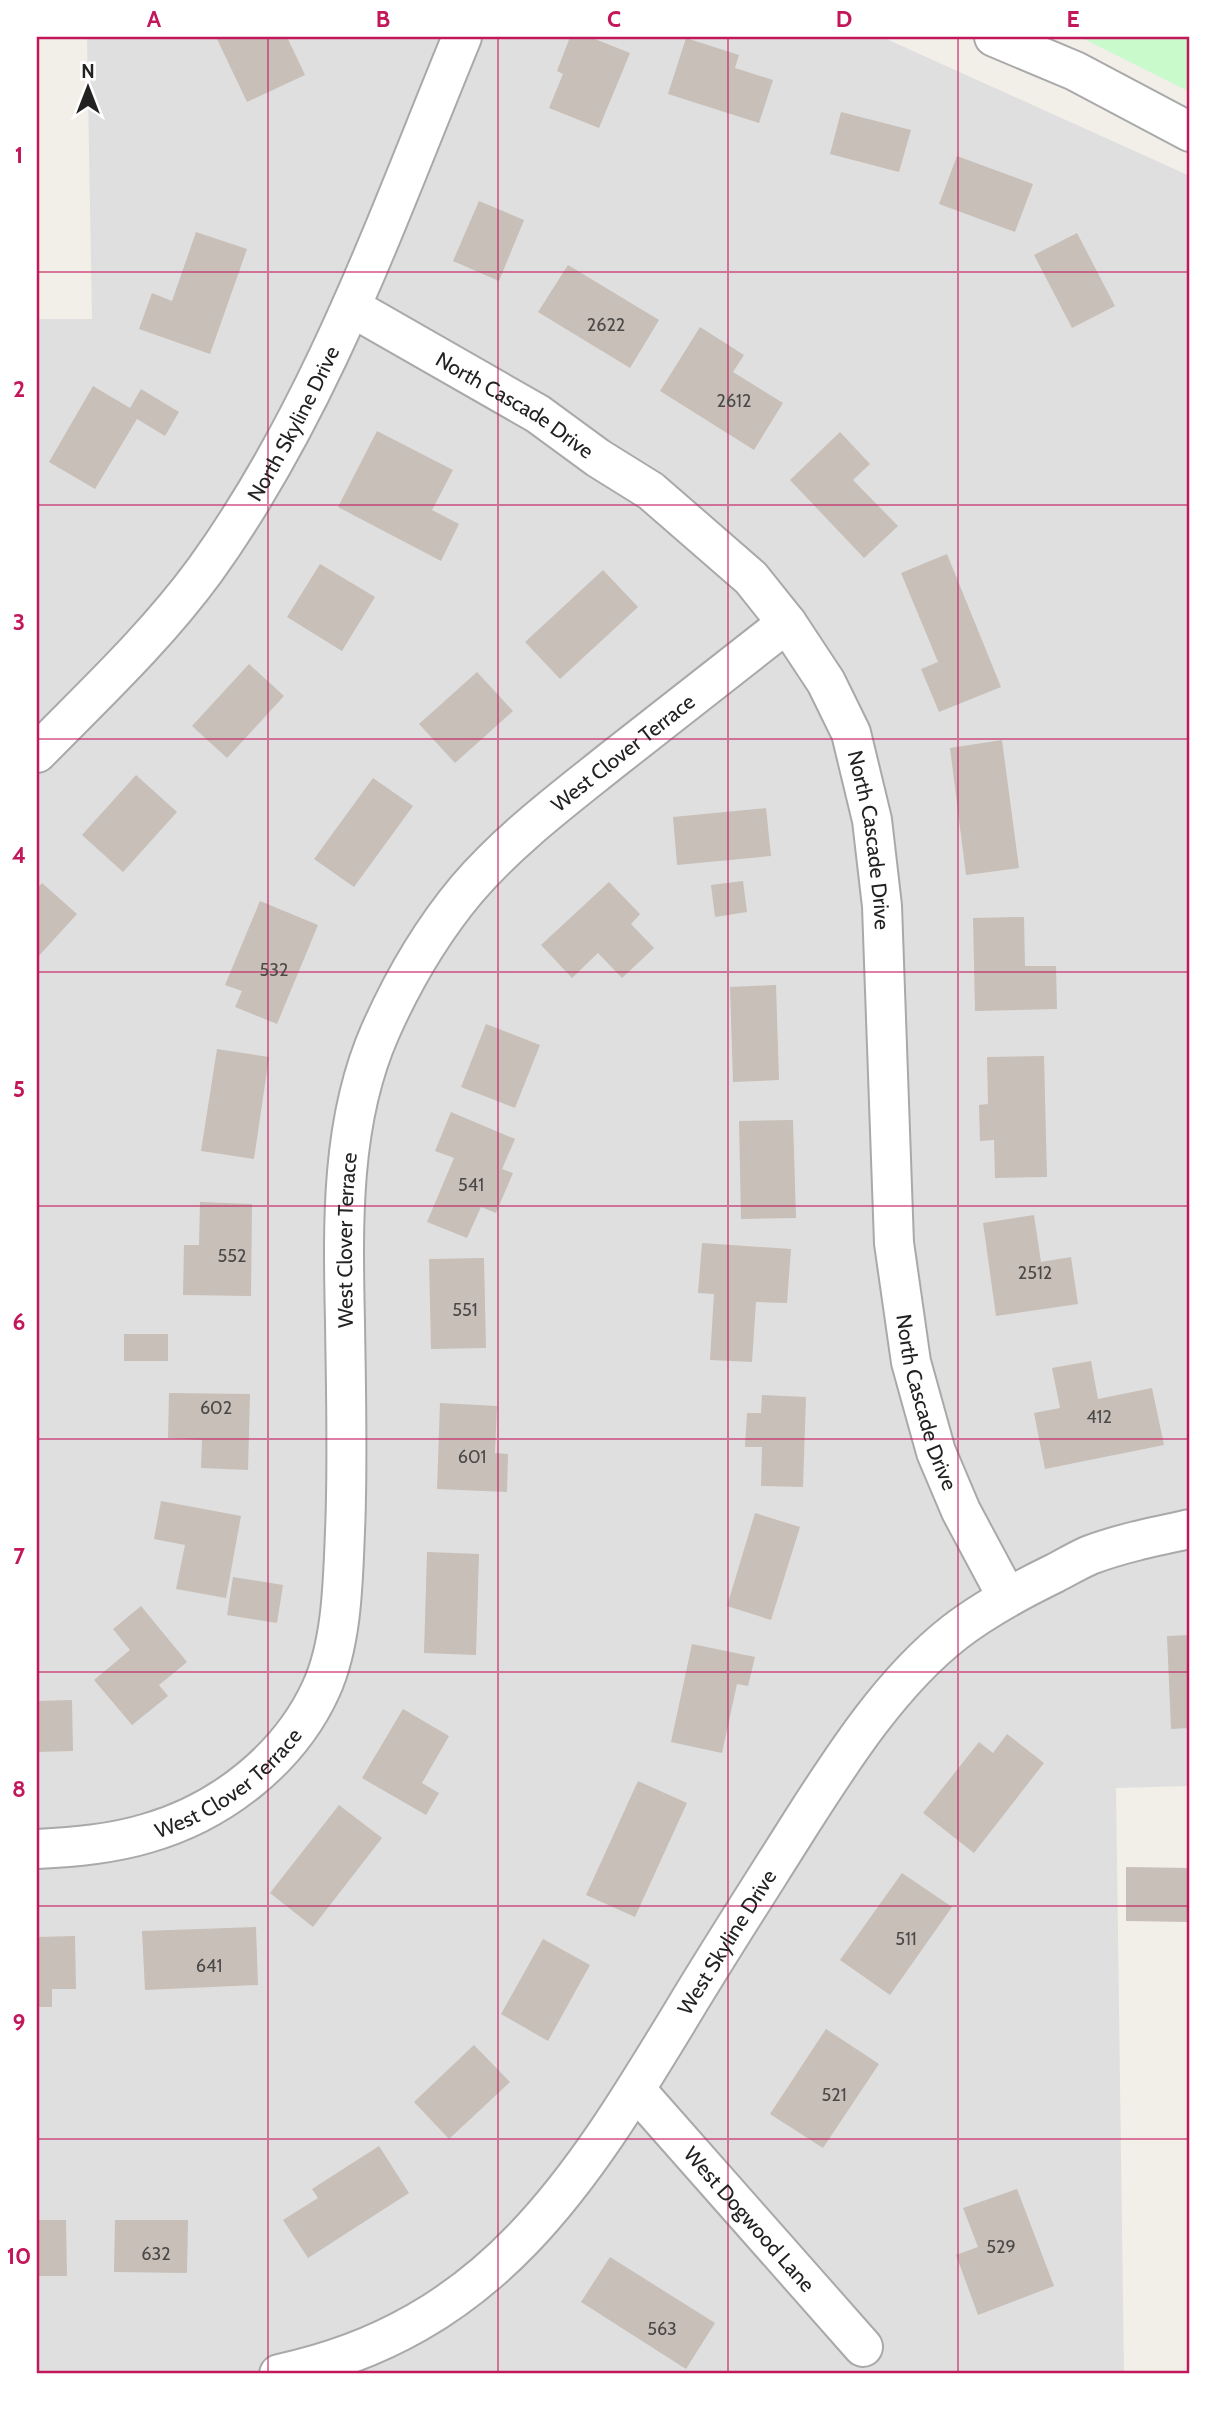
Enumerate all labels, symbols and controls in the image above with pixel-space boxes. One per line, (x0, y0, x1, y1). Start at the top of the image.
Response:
text: A (147, 5, 162, 33)
text: B (376, 5, 390, 33)
text: C (607, 5, 621, 33)
text: D (836, 5, 852, 33)
text: E (1066, 5, 1080, 33)
north arrow (52, 52, 122, 122)
text: N (81, 60, 95, 83)
text: 1 (15, 141, 23, 169)
house number: 2622 (587, 314, 625, 336)
street label: North Skyline Drive (241, 342, 344, 505)
street label: North Cascade Drive (432, 346, 599, 463)
text: 2 (13, 375, 25, 403)
house number: 2612 (717, 390, 751, 412)
text: 3 (13, 608, 25, 636)
street label: West Clover Terrace (546, 688, 700, 816)
street label: North Cascade Drive (843, 748, 895, 930)
text: 4 (12, 841, 26, 869)
house number: 532 (260, 959, 288, 981)
text: 5 (13, 1075, 25, 1103)
street label: West Clover Terrace (331, 1151, 361, 1328)
house number: 541 (458, 1174, 484, 1196)
house number: 552 (218, 1245, 246, 1267)
house number: 2512 (1018, 1262, 1052, 1284)
house number: 551 (452, 1299, 478, 1321)
text: 6 (13, 1308, 25, 1336)
street label: North Cascade Drive (892, 1312, 963, 1494)
house number: 602 (200, 1397, 232, 1419)
house number: 412 (1086, 1406, 1112, 1428)
house number: 601 (458, 1446, 486, 1468)
text: 7 (13, 1542, 25, 1570)
street label: West Clover Terrace (151, 1723, 306, 1843)
text: 8 (12, 1775, 26, 1803)
street label: West Skyline Drive (672, 1864, 781, 2019)
house number: 511 (895, 1928, 917, 1950)
house number: 641 (196, 1955, 222, 1977)
text: 9 (13, 2008, 25, 2036)
house number: 521 (821, 2084, 847, 2106)
street label: West Dogwood Lane (679, 2141, 821, 2297)
house number: 529 (986, 2236, 1016, 2258)
text: 10 (7, 2242, 31, 2270)
house number: 632 (141, 2243, 171, 2265)
house number: 563 (647, 2318, 677, 2340)

